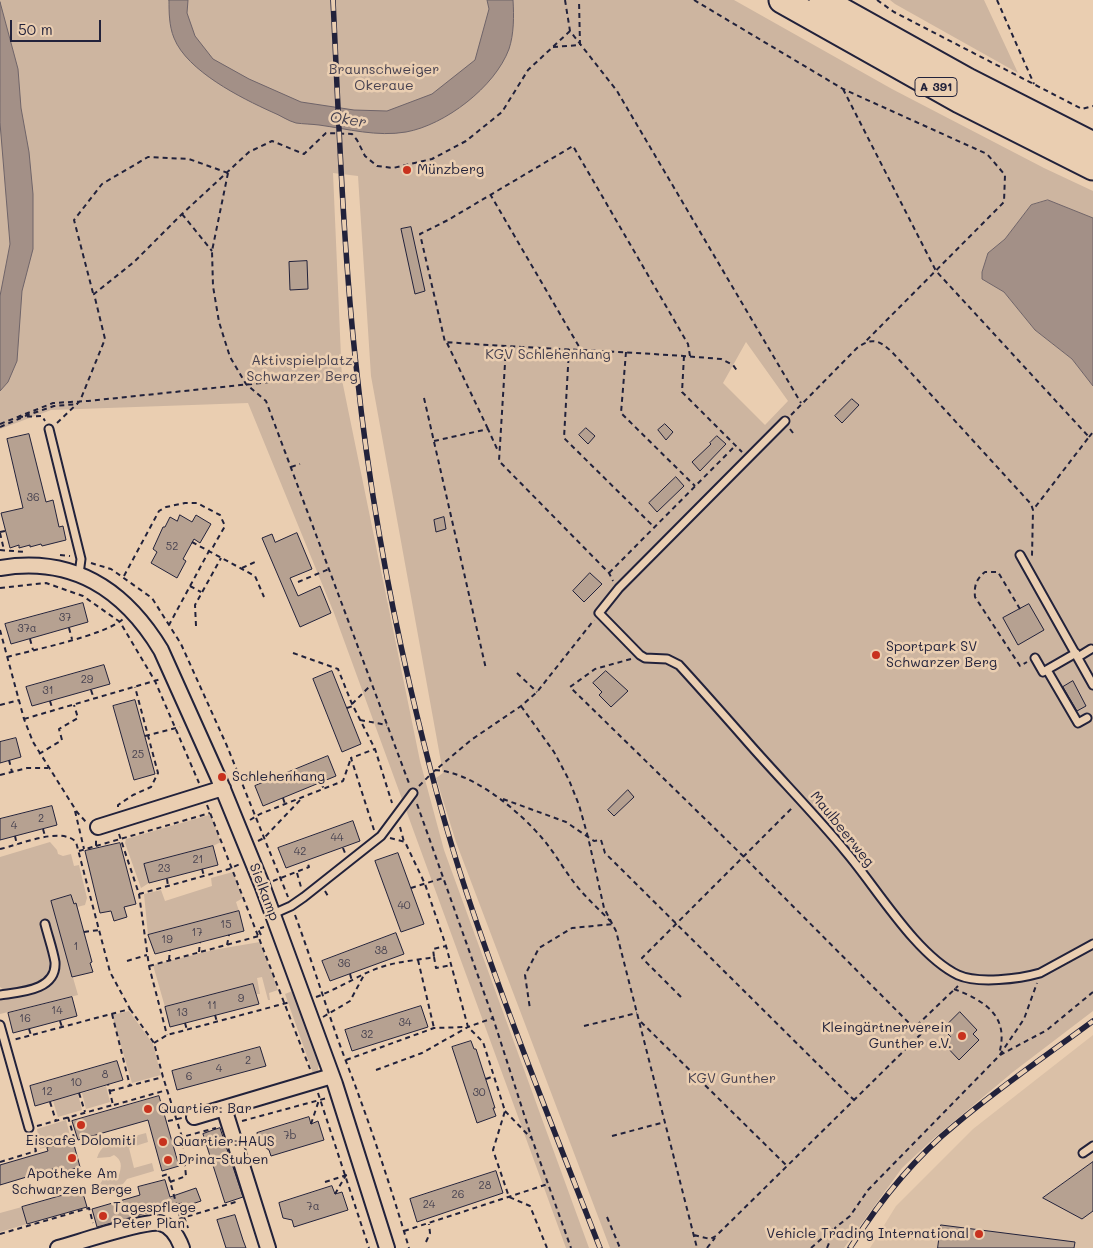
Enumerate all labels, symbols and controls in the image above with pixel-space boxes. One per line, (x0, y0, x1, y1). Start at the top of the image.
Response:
scale bar (12, 10, 104, 42)
text: 50 m (18, 19, 53, 39)
park label: Braunschweiger Okeraue (329, 62, 439, 94)
road number: A 391 (915, 77, 957, 96)
water label: Oker (328, 108, 368, 132)
place label: Münzberg (417, 162, 484, 178)
marker: Münzberg (401, 164, 413, 176)
park label: KGV Schlehenhang (485, 347, 611, 363)
park label: Aktivspielplatz Schwarzer Berg (246, 353, 358, 386)
house number: 36 (26, 491, 40, 505)
house number: 52 (166, 540, 178, 554)
house number: 37 (59, 611, 71, 625)
house number: 37a (17, 622, 37, 636)
place label: Sportpark SV Schwarzer Berg (886, 639, 997, 672)
marker: Sportpark SV Schwarzer Berg (870, 649, 882, 661)
house number: 29 (81, 673, 93, 687)
house number: 31 (42, 684, 54, 698)
house number: 25 (132, 748, 144, 762)
place label: Schlehenhang (232, 769, 325, 785)
marker: Schlehenhang (216, 771, 228, 783)
street label: Maulbeerweg (807, 788, 877, 870)
house number: 2 (38, 812, 44, 826)
house number: 4 (11, 819, 17, 833)
house number: 44 (331, 831, 343, 845)
house number: 42 (294, 845, 306, 859)
house number: 21 (192, 853, 204, 867)
street label: Sielkamp (245, 861, 283, 923)
house number: 23 (158, 862, 170, 876)
house number: 40 (397, 899, 411, 913)
house number: 15 (220, 918, 232, 932)
house number: 17 (191, 926, 203, 940)
house number: 19 (161, 933, 173, 947)
house number: 1 (74, 940, 78, 954)
house number: 38 (374, 944, 388, 958)
house number: 36 (337, 957, 351, 971)
house number: 9 (238, 992, 244, 1006)
house number: 11 (207, 999, 217, 1013)
house number: 14 (51, 1004, 63, 1018)
house number: 13 (176, 1006, 188, 1020)
house number: 16 (19, 1012, 31, 1026)
house number: 34 (399, 1016, 411, 1030)
place label: Kleingärtnerverein Gunther e.V. (822, 1020, 952, 1052)
house number: 32 (361, 1028, 373, 1042)
marker: Kleingärtnerverein Gunther e.V. (956, 1030, 968, 1042)
house number: 2 (245, 1054, 251, 1068)
house number: 4 (216, 1062, 222, 1076)
house number: 8 (102, 1068, 108, 1082)
house number: 6 (186, 1070, 192, 1084)
park label: KGV Gunther (688, 1071, 776, 1087)
house number: 10 (70, 1076, 82, 1090)
house number: 12 (41, 1085, 53, 1099)
house number: 30 (472, 1086, 486, 1100)
place label: Quartier: Bar (158, 1101, 252, 1117)
marker: Quartier: Bar (142, 1103, 154, 1115)
marker: Eiscafe Dolomiti (75, 1119, 87, 1131)
house number: 7b (283, 1129, 297, 1143)
place label: Eiscafe Dolomiti (26, 1133, 136, 1149)
place label: Quartier:HAUS (173, 1134, 275, 1150)
marker: Quartier:HAUS (157, 1136, 169, 1148)
marker: Apotheke Am Schwarzen Berge (66, 1152, 78, 1164)
place label: Drina-Stuben (178, 1152, 268, 1168)
marker: Drina-Stuben (162, 1154, 174, 1166)
place label: Apotheke Am Schwarzen Berge (12, 1166, 132, 1198)
house number: 28 (479, 1179, 491, 1193)
house number: 26 (452, 1188, 464, 1202)
house number: 24 (423, 1198, 435, 1212)
place label: Tagespflege Peter Plan (113, 1200, 196, 1232)
house number: 7a (307, 1200, 319, 1214)
marker: Tagespflege Peter Plan (97, 1210, 109, 1222)
place label: Vehicle Trading International (766, 1226, 969, 1242)
marker: Vehicle Trading International (973, 1228, 985, 1240)

